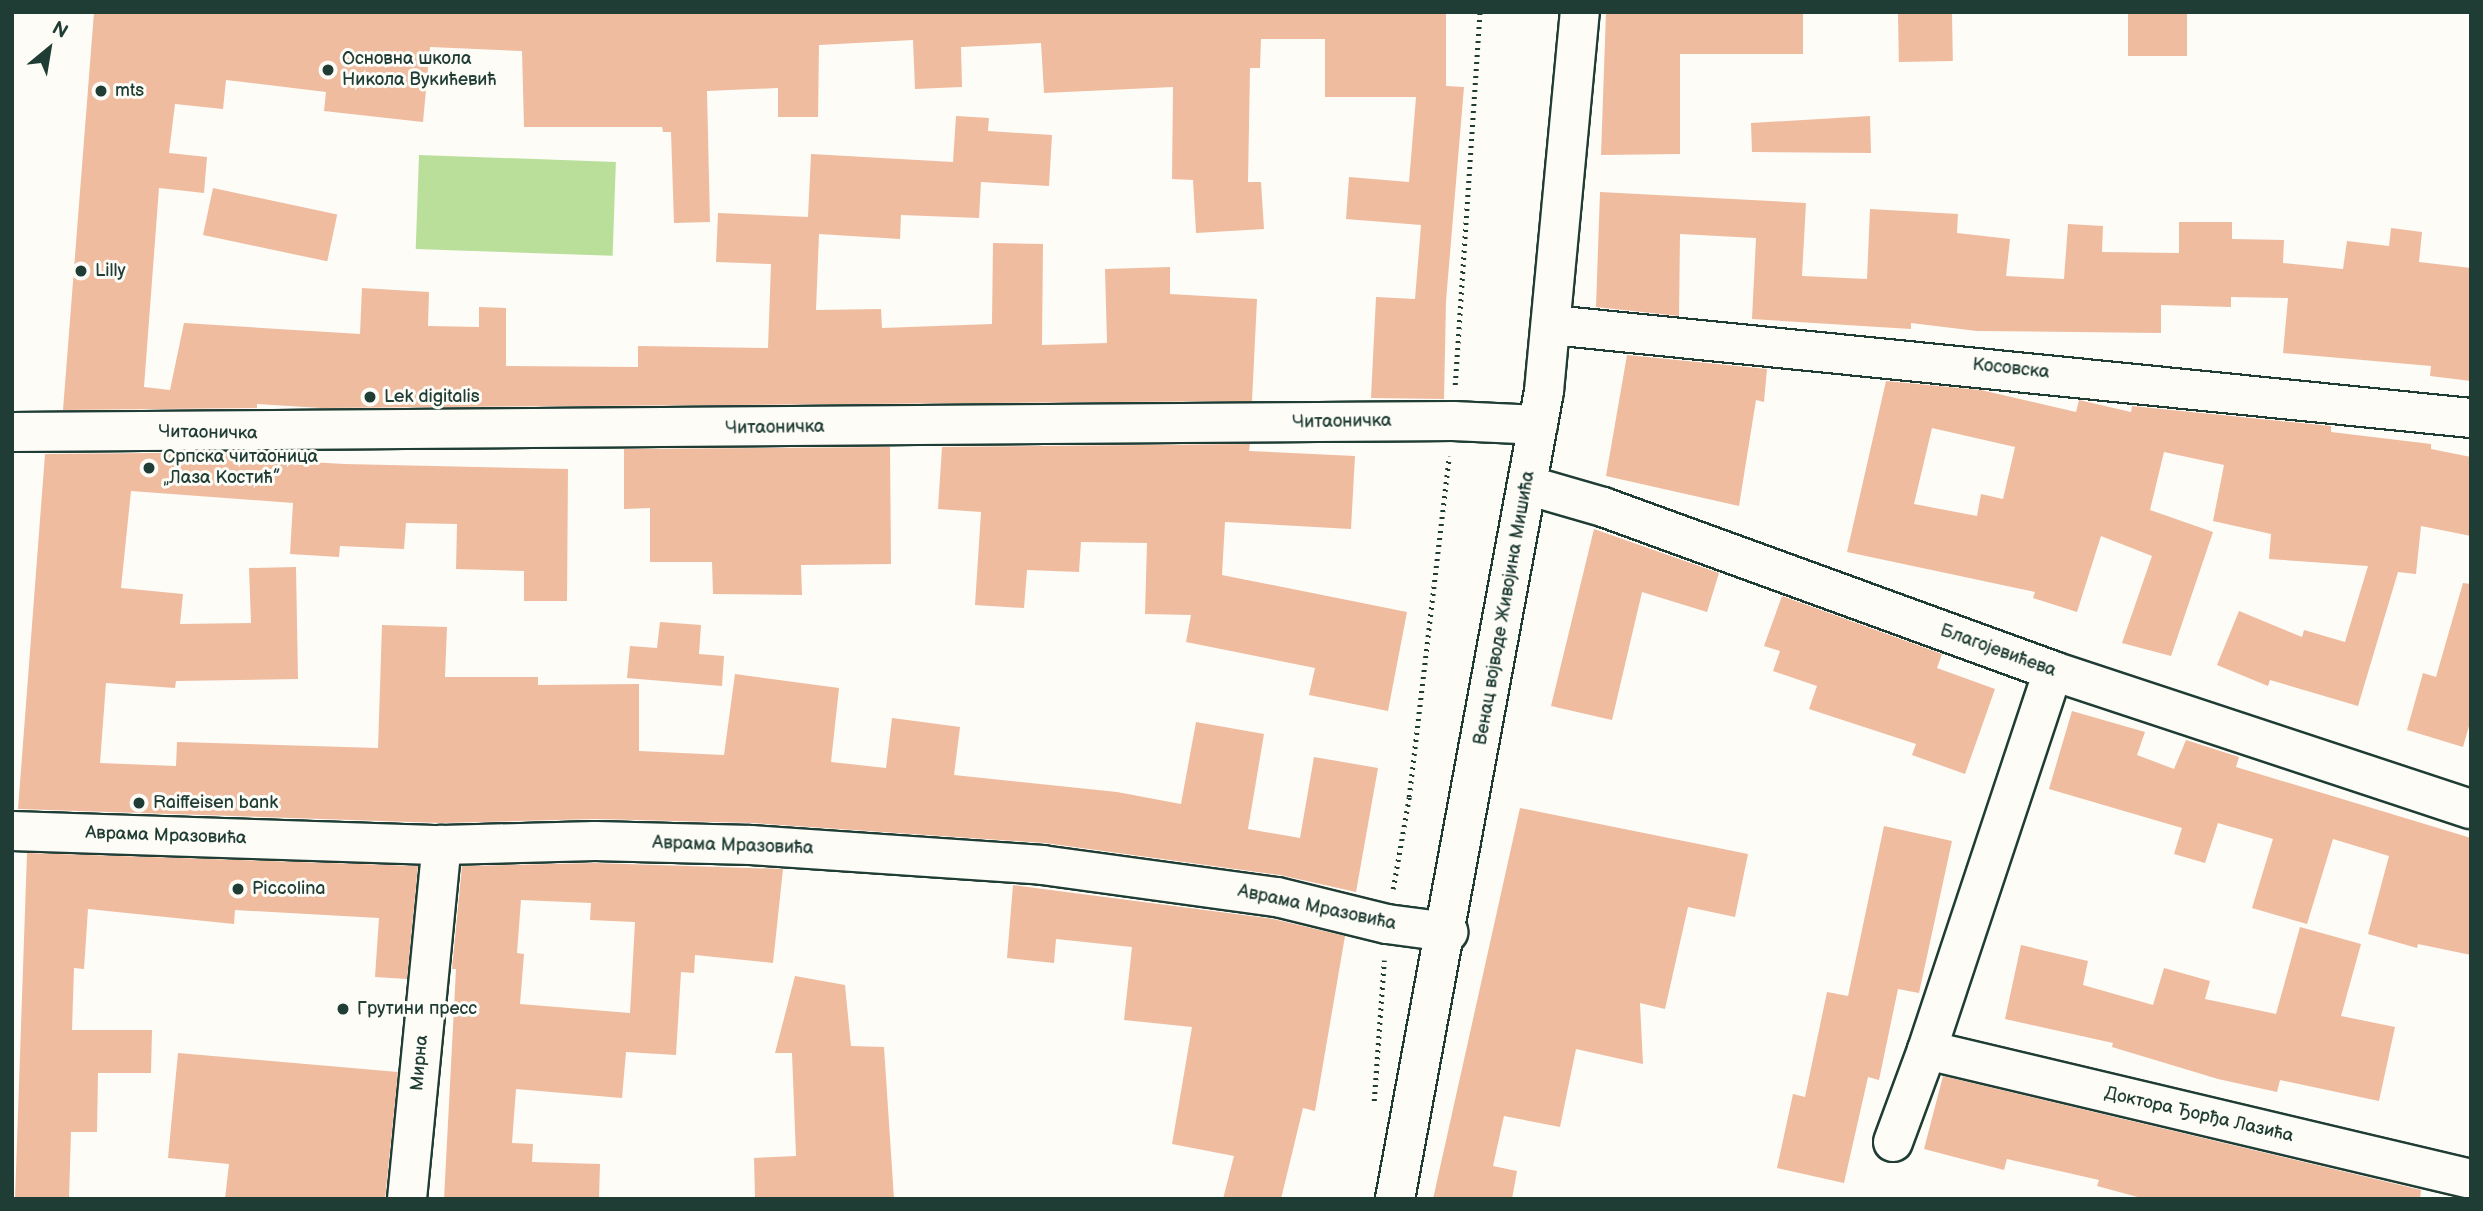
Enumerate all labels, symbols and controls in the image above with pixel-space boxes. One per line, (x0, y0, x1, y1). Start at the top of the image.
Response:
north arrow (14, 14, 84, 84)
text: N (48, 17, 72, 44)
place label: Основна школа Никола Вукићевић (342, 49, 496, 92)
marker: Основна школа Никола Вукићевић (320, 62, 336, 78)
place label: mts (115, 80, 144, 102)
marker: mts (93, 83, 109, 99)
place label: Lilly (95, 260, 126, 282)
marker: Lilly (73, 263, 89, 279)
street label: Косовска (1971, 354, 2051, 384)
place label: Lek digitalis (384, 386, 480, 408)
marker: Lek digitalis (362, 389, 378, 405)
street label: Читаоничка (1292, 410, 1392, 434)
street label: Читаоничка (725, 416, 825, 440)
street label: Читаоничка (158, 421, 258, 445)
place label: Српска читаоница „Лаза Костић” (163, 447, 318, 490)
marker: Српска читаоница „Лаза Костић” (141, 460, 157, 476)
street label: Венац војводе Живојина Мишића (1470, 469, 1540, 747)
street label: Благојевићева (1937, 620, 2059, 682)
place label: Raiffeisen bank (153, 792, 278, 814)
marker: Raiffeisen bank (131, 795, 147, 811)
street label: Аврама Мразовића (85, 822, 247, 850)
street label: Аврама Мразовића (652, 832, 814, 860)
place label: Piccolina (252, 878, 325, 900)
marker: Piccolina (230, 881, 246, 897)
street label: Аврама Мразовића (1236, 881, 1398, 935)
place label: Грутини пресс (357, 998, 477, 1020)
marker: Грутини пресс (335, 1001, 351, 1017)
street label: Мирна (407, 1034, 433, 1092)
street label: Доктора Ђорђа Лазића (2102, 1083, 2296, 1147)

